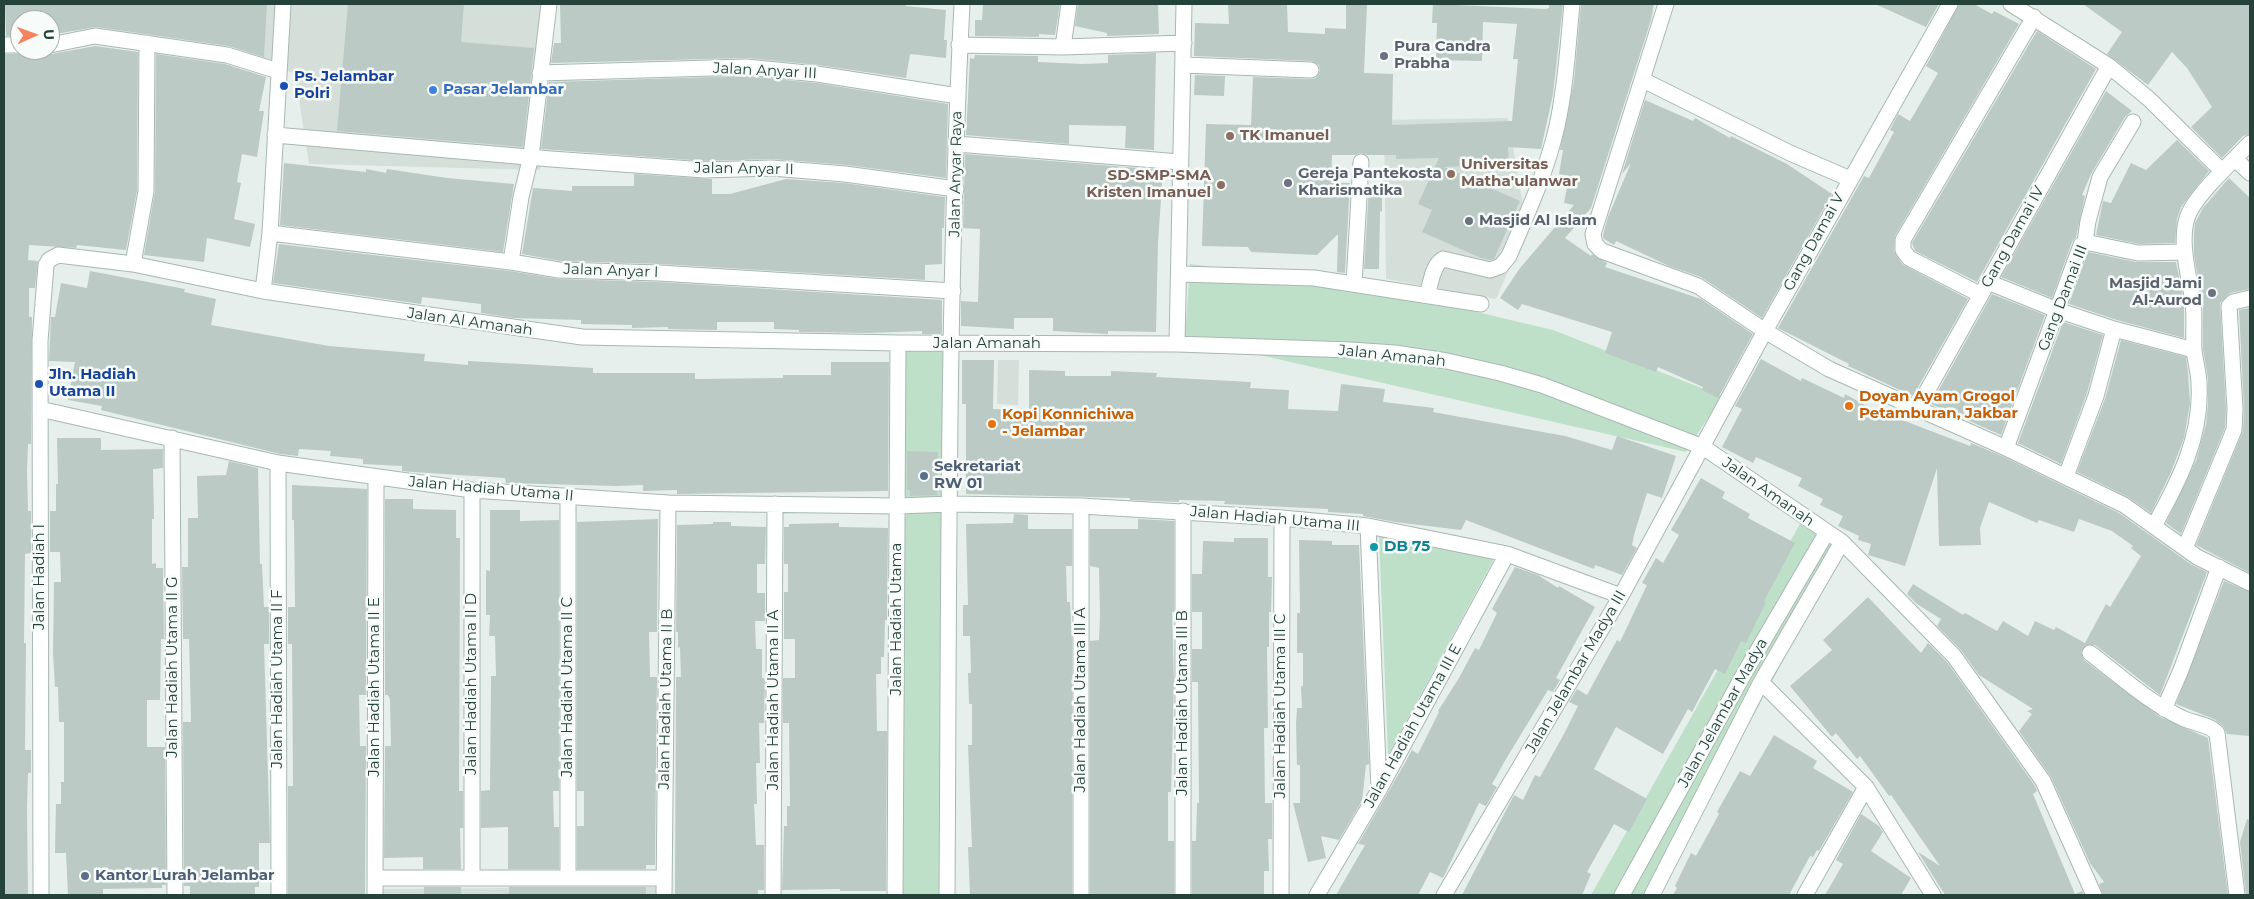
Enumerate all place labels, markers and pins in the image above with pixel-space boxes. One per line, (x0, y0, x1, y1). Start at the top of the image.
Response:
place label: Pura Candra Prabha (1394, 38, 1491, 73)
marker: Pura Candra Prabha (1378, 50, 1390, 62)
place label: Ps. Jelambar Polri (294, 68, 394, 103)
marker: Ps. Jelambar Polri (278, 80, 290, 92)
place label: Pasar Jelambar (443, 81, 564, 99)
marker: Pasar Jelambar (427, 84, 439, 96)
place label: TK Imanuel (1240, 127, 1329, 145)
marker: TK Imanuel (1224, 130, 1236, 142)
place label: Universitas Matha'ulanwar (1461, 156, 1578, 191)
place label: Gereja Pantekosta Kharismatika (1298, 165, 1442, 200)
place label: SD-SMP-SMA Kristen Imanuel (1086, 167, 1211, 202)
marker: Universitas Matha'ulanwar (1445, 168, 1457, 180)
marker: Gereja Pantekosta Kharismatika (1282, 177, 1294, 189)
marker: SD-SMP-SMA Kristen Imanuel (1215, 179, 1227, 191)
place label: Masjid Al Islam (1479, 212, 1597, 230)
marker: Masjid Al Islam (1463, 215, 1475, 227)
place label: Masjid Jami Al-Aurod (2109, 275, 2202, 310)
marker: Masjid Jami Al-Aurod (2206, 287, 2218, 299)
place label: Jln. Hadiah Utama II (49, 366, 136, 401)
marker: Jln. Hadiah Utama II (33, 378, 45, 390)
place label: Doyan Ayam Grogol Petamburan, Jakbar (1859, 388, 2018, 423)
marker: Doyan Ayam Grogol Petamburan, Jakbar (1843, 400, 1855, 412)
place label: Kopi Konnichiwa - Jelambar (1002, 406, 1134, 441)
marker: Kopi Konnichiwa - Jelambar (986, 418, 998, 430)
place label: Sekretariat RW 01 (934, 458, 1021, 493)
marker: Sekretariat RW 01 (918, 470, 930, 482)
place label: DB 75 (1384, 538, 1430, 556)
marker: DB 75 (1368, 541, 1380, 553)
place label: Kantor Lurah Jelambar (95, 867, 274, 885)
marker: Kantor Lurah Jelambar (79, 870, 91, 882)

